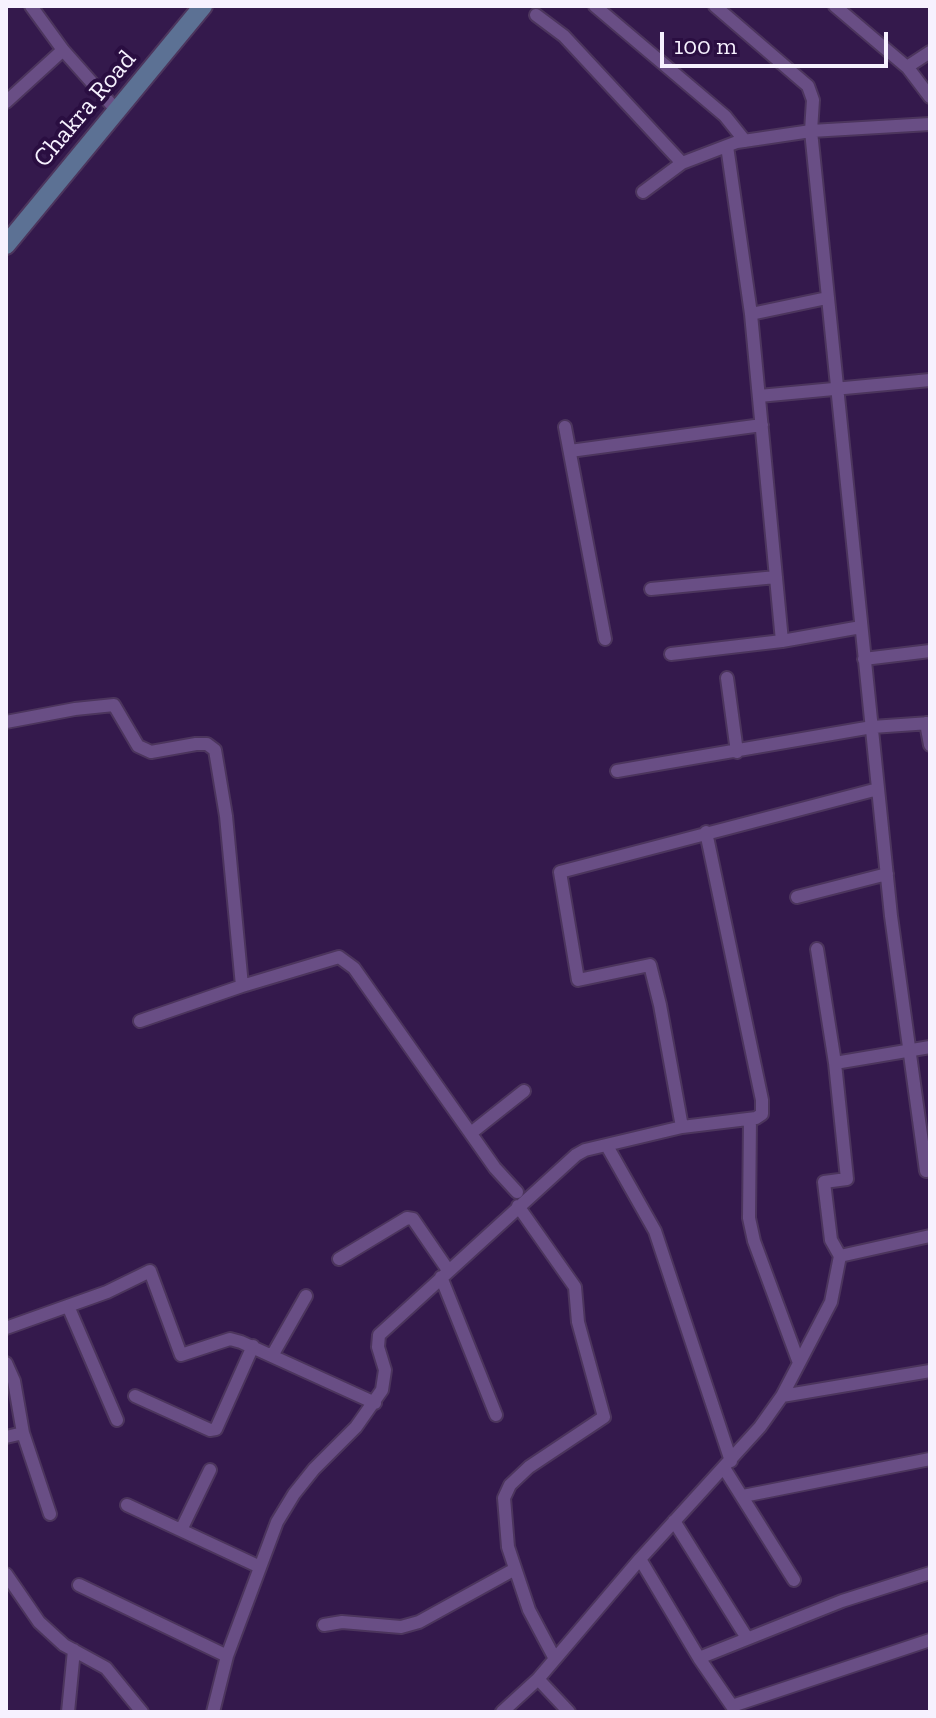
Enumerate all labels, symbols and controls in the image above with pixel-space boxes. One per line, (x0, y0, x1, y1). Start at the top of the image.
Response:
scale bar (664, 16, 892, 66)
text: 100 m (674, 31, 737, 60)
street label: Chakra Road (27, 44, 143, 174)

